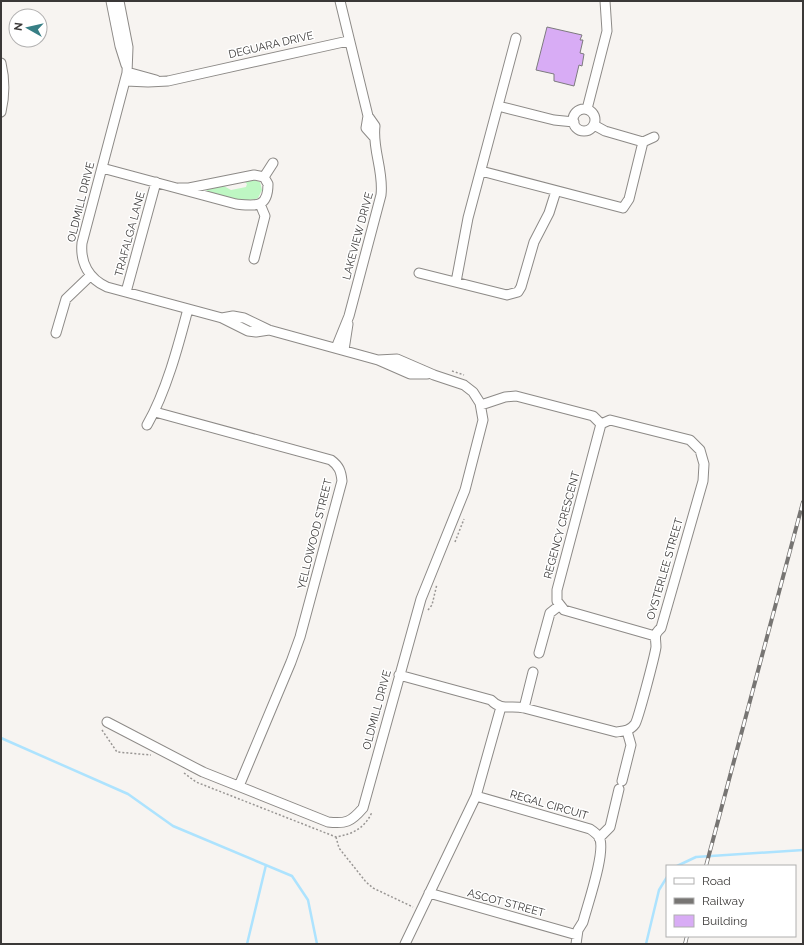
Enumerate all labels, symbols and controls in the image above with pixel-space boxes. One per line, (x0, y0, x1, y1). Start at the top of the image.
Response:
north arrow (8, 8, 48, 48)
text: N (12, 22, 26, 32)
street label: DEGUARA DRIVE (227, 29, 315, 61)
street label: OLDMILL DRIVE (65, 160, 97, 243)
street label: TRAFALGA LANE (112, 190, 148, 278)
street label: LAKEVIEW DRIVE (340, 190, 376, 281)
street label: REGENCY CRESCENT (541, 469, 583, 580)
street label: YELLOWOOD STREET (295, 477, 335, 591)
street label: OYSTERLEE STREET (644, 516, 686, 621)
street label: OLDMILL DRIVE (360, 668, 394, 751)
street label: REGAL CIRCUIT (508, 788, 590, 822)
legend (666, 865, 796, 937)
text: Road (702, 874, 731, 888)
street label: ASCOT STREET (466, 886, 546, 920)
text: Railway (702, 894, 745, 908)
text: Building (702, 914, 748, 928)

